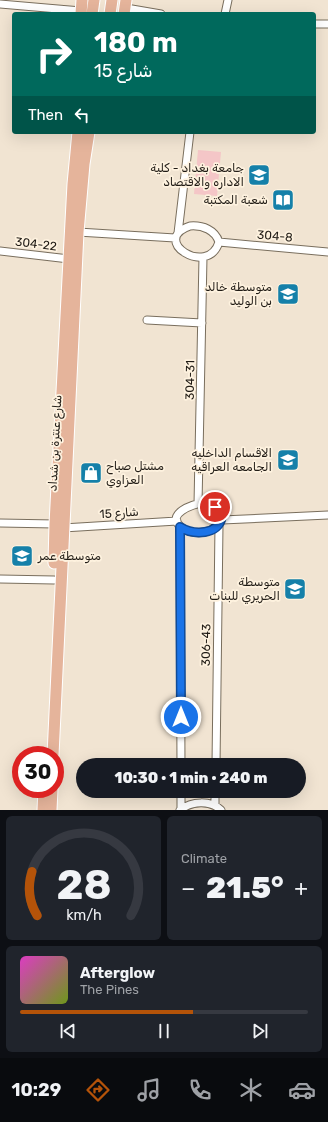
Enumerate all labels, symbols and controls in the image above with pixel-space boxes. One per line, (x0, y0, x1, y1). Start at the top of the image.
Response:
text: 180 m (94, 26, 178, 59)
icon: right (28, 28, 80, 80)
text: شارع 15 (94, 60, 153, 82)
icon: left (71, 104, 93, 126)
text: Then (28, 106, 63, 124)
place label: جامعة بغداد - كلية الاداره والاقتصاد (150, 161, 244, 190)
school or university icon: جامعة بغداد - كلية الاداره والاقتصاد (246, 162, 272, 188)
library icon: شعبة المكتبة (270, 187, 296, 213)
place label: شعبة المكتبة (203, 193, 268, 207)
street label: 304-8 (257, 227, 293, 245)
street label: 304-22 (14, 235, 58, 253)
place label: متوسطة خالد بن الوليد (205, 280, 272, 309)
school or university icon: متوسطة خالد بن الوليد (275, 281, 301, 307)
street label: 304-31 (183, 360, 197, 400)
street label: شارع عنترة بن شداد (45, 394, 67, 492)
place label: الاقسام الداخليه الجامعه العراقيه (191, 446, 272, 475)
school or university icon: الاقسام الداخليه الجامعه العراقيه (275, 447, 301, 473)
place label: مشتل صباح العزاوي (106, 459, 164, 488)
shop icon: مشتل صباح العزاوي (78, 460, 104, 486)
pin (198, 490, 232, 524)
icon: arrive (204, 496, 226, 518)
street label: شارع 15 (99, 505, 139, 523)
school or university icon: متوسطة عمر (9, 543, 35, 569)
place label: متوسطة عمر (37, 549, 101, 564)
place label: متوسطة الحريري للبنات (209, 575, 280, 604)
school or university icon: متوسطة الحريري للبنات (282, 576, 308, 602)
street label: 306-43 (199, 624, 213, 666)
position arrow (160, 696, 202, 738)
speed limit sign: 30 (12, 746, 64, 798)
text: 10:30 · 1 min · 240 m (114, 769, 268, 787)
text: Climate (181, 851, 227, 866)
text: 28 (56, 860, 111, 909)
text: 21.5° (206, 870, 284, 906)
text: − (181, 875, 195, 902)
text: + (294, 875, 308, 902)
text: km/h (66, 907, 101, 924)
text: Afterglow (80, 964, 155, 982)
text: The Pines (80, 982, 139, 997)
icon: previous (57, 1020, 79, 1042)
icon: pause (153, 1020, 175, 1042)
icon: next (249, 1020, 271, 1042)
icon: directions (84, 1076, 112, 1104)
icon: music (135, 1076, 163, 1104)
icon: phone (186, 1076, 214, 1104)
icon: climate (237, 1076, 265, 1104)
icon: car (288, 1076, 316, 1104)
text: 10:29 (12, 1079, 61, 1101)

